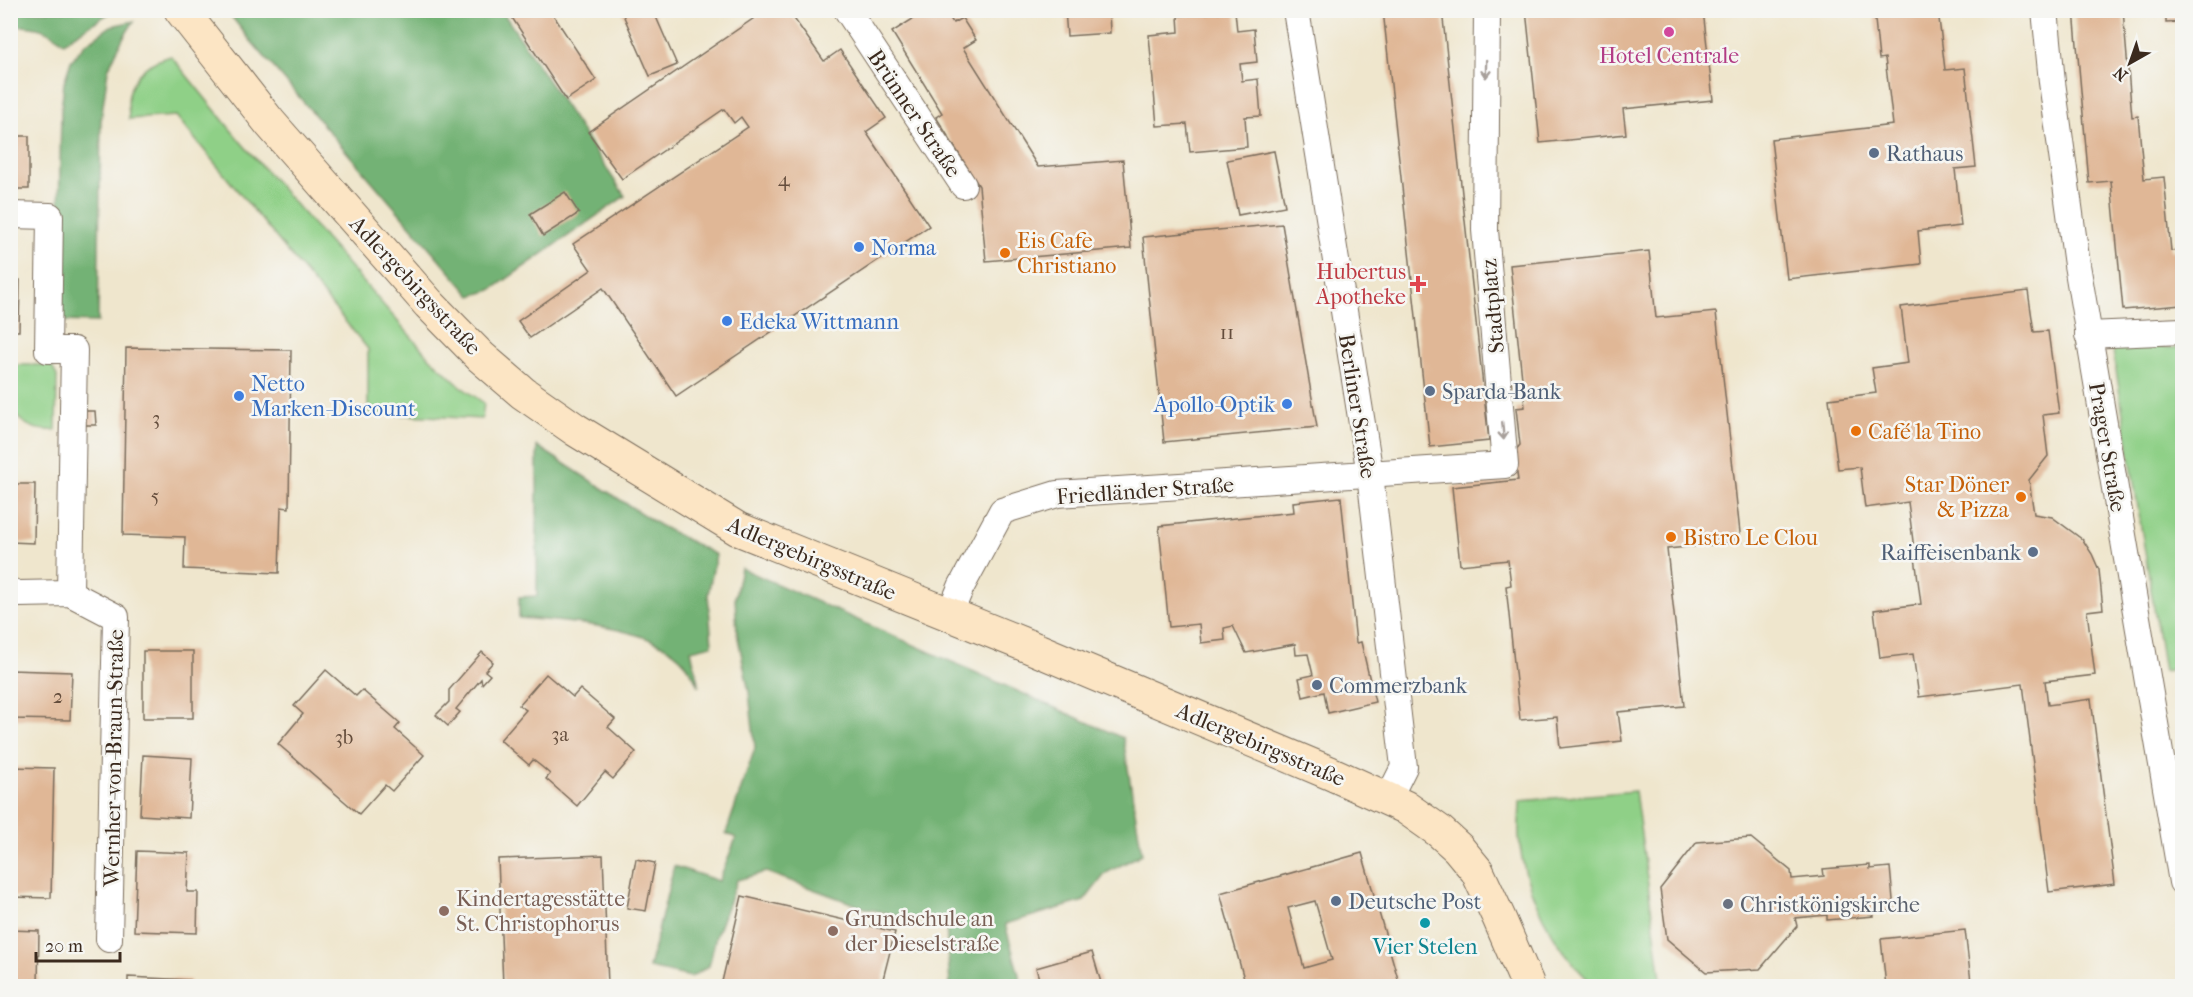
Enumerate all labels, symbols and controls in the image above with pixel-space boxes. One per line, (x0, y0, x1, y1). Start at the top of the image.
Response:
marker: Hotel Centrale (1662, 25, 1676, 39)
north arrow (2100, 33, 2160, 93)
place label: Hotel Centrale (1599, 43, 1739, 69)
street label: Brünner Straße (862, 45, 966, 182)
one-way arrow (1481, 58, 1492, 78)
text: N (2109, 62, 2131, 85)
place label: Rathaus (1886, 141, 1963, 167)
marker: Rathaus (1867, 146, 1881, 160)
house number: 4 (778, 168, 791, 191)
street label: Adlergebirgsstraße (344, 210, 486, 361)
place label: Eis Cafe Christiano (1017, 228, 1116, 279)
place label: Norma (871, 235, 937, 261)
marker: Norma (852, 240, 866, 254)
marker: Eis Cafe Christiano (998, 246, 1012, 260)
street label: Stadtplatz (1476, 257, 1510, 354)
place label: Hubertus Apotheke (1315, 259, 1406, 310)
marker: Hubertus Apotheke (1411, 277, 1425, 291)
place label: Edeka Wittmann (739, 309, 899, 335)
marker: Edeka Wittmann (720, 314, 734, 328)
house number: 11 (1220, 321, 1234, 344)
street label: Berliner Straße (1333, 332, 1381, 481)
place label: Netto Marken-Discount (251, 371, 416, 422)
place label: Sparda-Bank (1442, 379, 1562, 405)
street label: Prager Straße (2083, 380, 2131, 514)
marker: Sparda-Bank (1423, 384, 1437, 398)
marker: Netto Marken-Discount (232, 389, 246, 403)
place label: Apollo-Optik (1153, 392, 1276, 418)
marker: Apollo-Optik (1280, 397, 1294, 411)
house number: 3 (152, 407, 160, 430)
place label: Café la Tino (1868, 419, 1981, 445)
one-way arrow (1497, 421, 1508, 441)
marker: Café la Tino (1849, 424, 1863, 438)
street label: Friedländer Straße (1055, 472, 1235, 510)
place label: Star Döner & Pizza (1905, 472, 2010, 523)
house number: 5 (151, 485, 159, 508)
marker: Star Döner & Pizza (2014, 490, 2028, 504)
street label: Adlergebirgsstraße (723, 511, 900, 606)
place label: Bistro Le Clou (1683, 525, 1819, 551)
marker: Bistro Le Clou (1664, 530, 1678, 544)
place label: Raiffeisenbank (1880, 540, 2022, 566)
marker: Raiffeisenbank (2026, 545, 2040, 559)
street label: Wernher-von-Braun-Straße (99, 629, 129, 888)
place label: Commerzbank (1329, 673, 1468, 699)
marker: Commerzbank (1310, 678, 1324, 692)
house number: 2 (53, 685, 63, 708)
street label: Adlergebirgsstraße (1172, 697, 1349, 792)
house number: 3a (551, 723, 569, 746)
house number: 3b (335, 726, 353, 749)
place label: Kindertagesstätte St. Christophorus (456, 886, 625, 937)
place label: Deutsche Post (1348, 889, 1481, 915)
place label: Christkönigskirche (1740, 892, 1920, 918)
marker: Deutsche Post (1329, 894, 1343, 908)
marker: Christkönigskirche (1721, 897, 1735, 911)
marker: Kindertagesstätte St. Christophorus (437, 904, 451, 918)
place label: Grundschule an der Dieselstraße (845, 906, 1000, 957)
marker: Vier Stelen (1418, 916, 1432, 930)
marker: Grundschule an der Dieselstraße (826, 924, 840, 938)
scale bar (36, 925, 120, 963)
place label: Vier Stelen (1371, 934, 1478, 960)
text: 20 m (45, 936, 83, 957)

